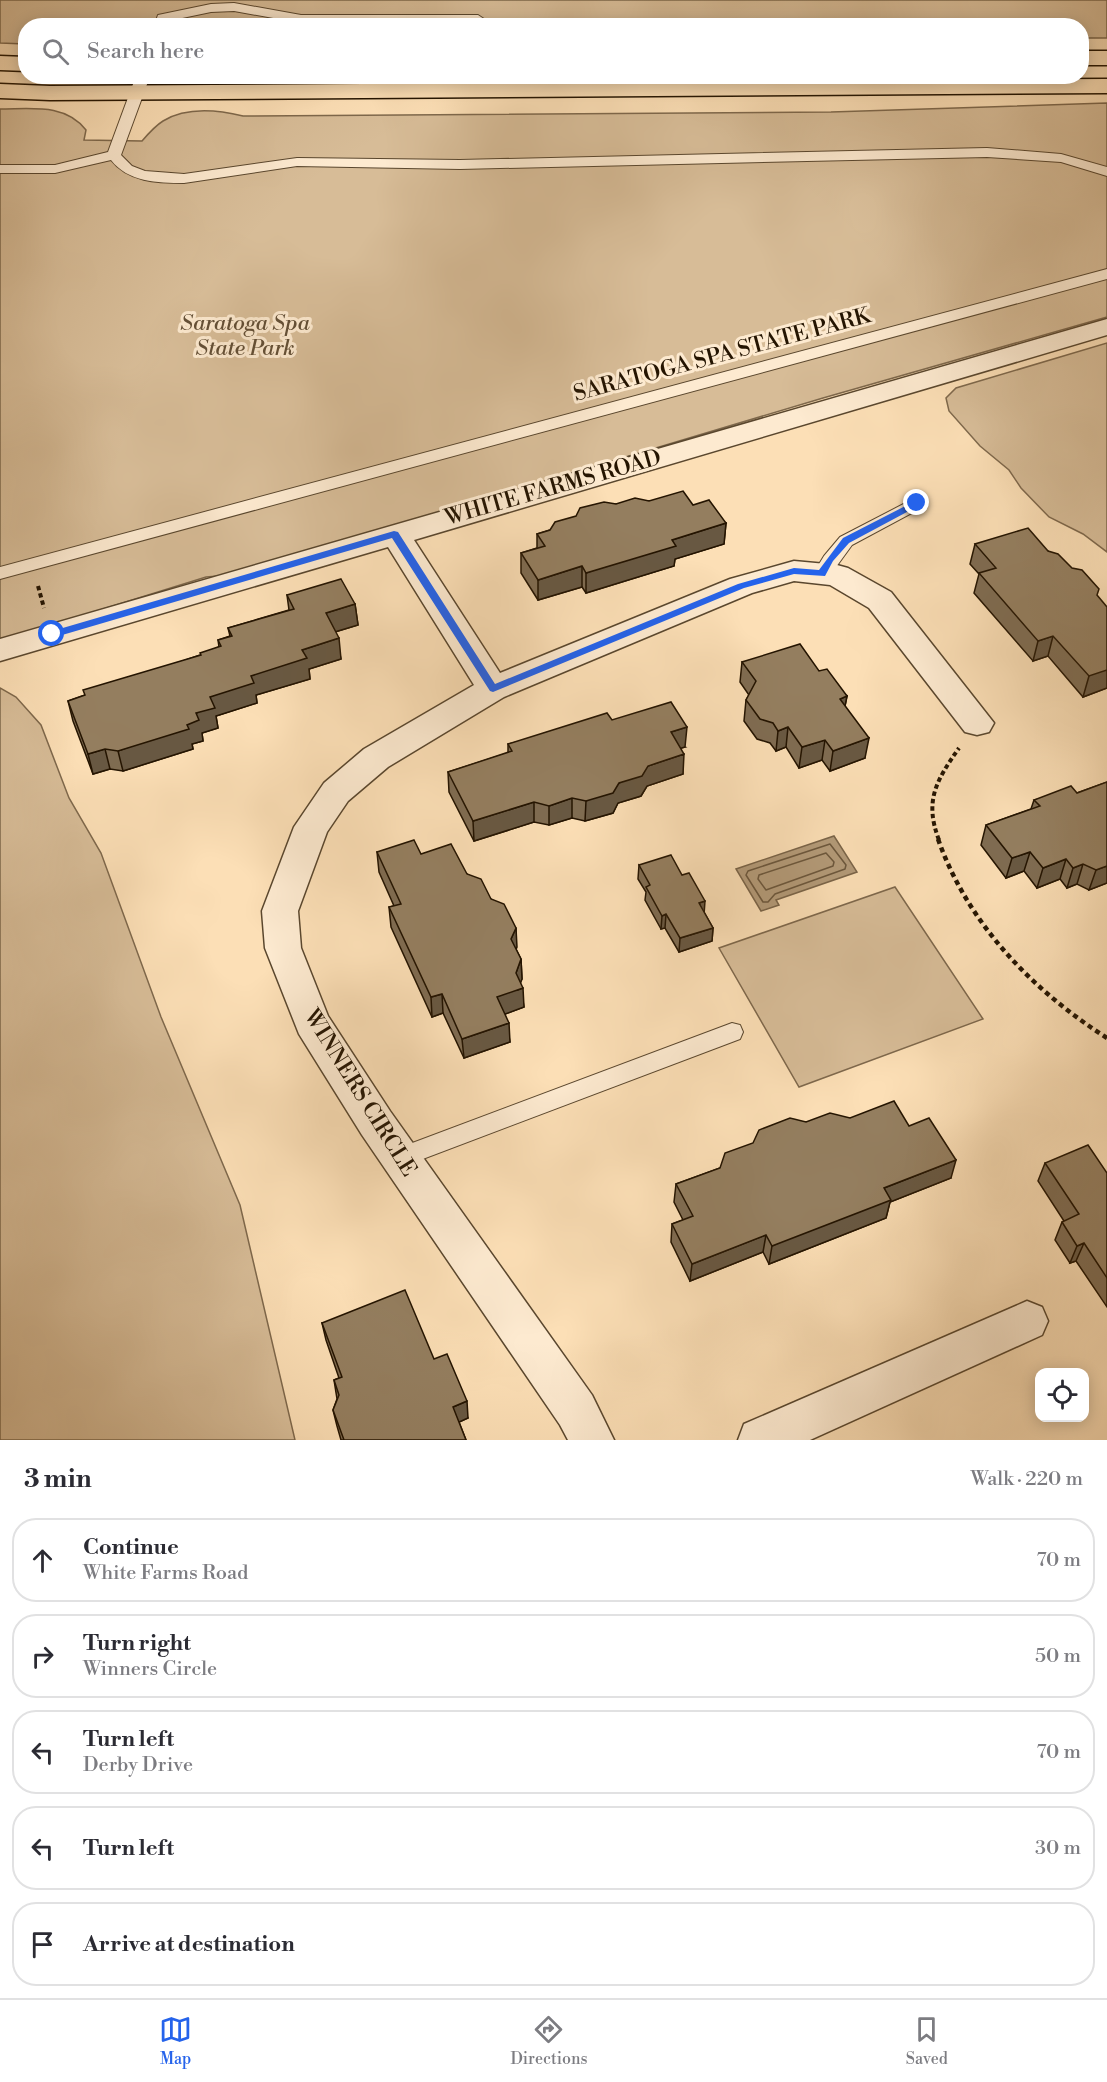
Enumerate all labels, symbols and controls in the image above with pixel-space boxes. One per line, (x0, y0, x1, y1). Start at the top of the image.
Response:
search box (18, 18, 1089, 84)
icon: search (39, 35, 72, 68)
text: Search here (87, 38, 204, 65)
street label: SARATOGA SPA STATE PARK (571, 302, 875, 408)
park label: Saratoga Spa State Park (180, 310, 311, 362)
street label: WHITE FARMS ROAD (441, 444, 664, 532)
route end (903, 489, 929, 515)
route start (38, 620, 64, 646)
street label: WINNERS CIRCLE (297, 1004, 422, 1182)
map controls (1035, 1368, 1089, 1422)
button: locate (1035, 1368, 1089, 1422)
text: 3 min (24, 1463, 92, 1495)
text: Walk · 220 m (970, 1467, 1083, 1492)
text: Continue (83, 1534, 179, 1561)
icon: ahead (26, 1544, 59, 1577)
text: 70 m (1037, 1548, 1081, 1573)
text: White Farms Road (83, 1561, 248, 1586)
text: Turn right (83, 1630, 191, 1657)
icon: right (26, 1640, 59, 1673)
text: 50 m (1035, 1644, 1081, 1669)
text: Winners Circle (83, 1657, 217, 1682)
text: Turn left (83, 1726, 174, 1753)
icon: left (26, 1736, 59, 1769)
text: 70 m (1037, 1740, 1081, 1765)
text: Derby Drive (83, 1753, 193, 1778)
icon: left (26, 1832, 59, 1865)
text: Turn left (83, 1835, 174, 1862)
text: 30 m (1035, 1836, 1081, 1861)
icon: arrive (26, 1928, 59, 1961)
text: Arrive at destination (83, 1931, 295, 1958)
tab: Map (159, 2013, 192, 2069)
tab: Directions (510, 2013, 588, 2069)
tab: Saved (906, 2013, 948, 2069)

